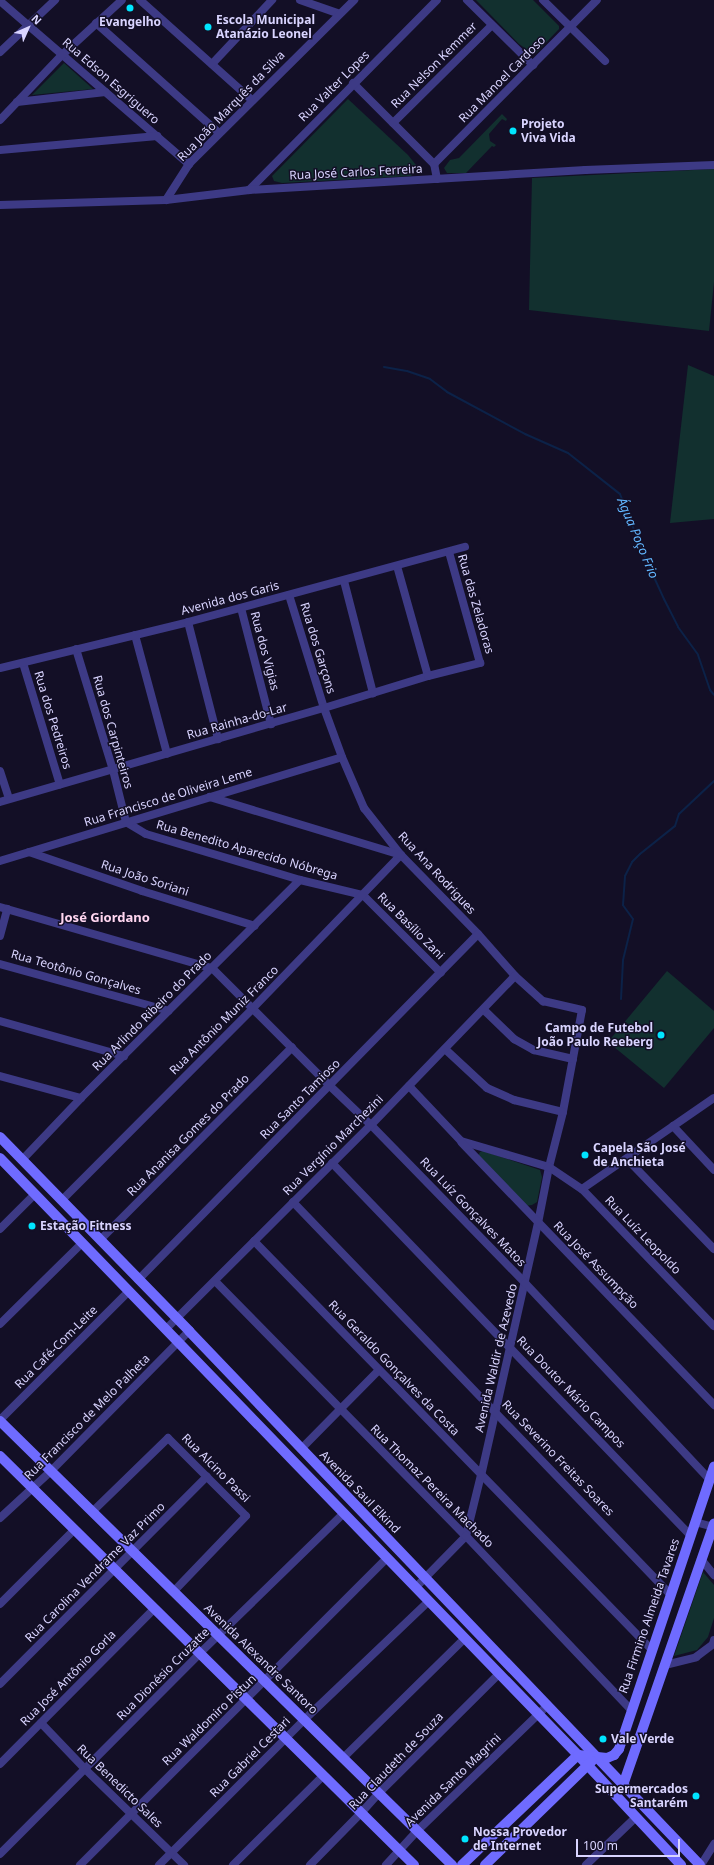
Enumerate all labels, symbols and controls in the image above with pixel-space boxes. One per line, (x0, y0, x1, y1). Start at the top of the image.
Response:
marker: Evangelho (125, 3, 135, 13)
north arrow (8, 8, 48, 48)
text: N (28, 11, 45, 28)
place label: Escola Municipal Atanázio Leonel (216, 13, 315, 41)
place label: Evangelho (99, 15, 161, 29)
street label: Rua Nelson Kemmer (388, 19, 480, 111)
marker: Escola Municipal Atanázio Leonel (203, 22, 213, 32)
street label: Rua Manoel Cardoso (456, 33, 548, 125)
street label: Rua Edson Esgriguero (60, 35, 162, 127)
street label: Rua João Marquês da Silva (174, 48, 288, 164)
street label: Rua Valter Lopes (296, 48, 372, 124)
place label: Projeto Viva Vida (521, 117, 576, 145)
marker: Projeto Viva Vida (508, 126, 518, 136)
street label: Rua José Carlos Ferreira (289, 161, 423, 183)
water label: Água Poço Frio (614, 495, 662, 581)
street label: Rua das Zeladoras (455, 553, 497, 655)
street label: Avenida dos Garis (179, 578, 281, 618)
street label: Rua dos Garçons (297, 601, 339, 695)
street label: Rua dos Vigias (247, 610, 283, 692)
street label: Rua dos Pedreiros (31, 669, 75, 771)
street label: Rua dos Carpinteiros (90, 674, 136, 790)
street label: Rua Rainha-do-Lar (185, 700, 289, 742)
street label: Rua Francisco de Oliveira Leme (82, 765, 254, 829)
street label: Rua Benedito Aparecido Nóbrega (155, 817, 339, 883)
street label: Rua Ana Rodrigues (395, 829, 479, 917)
street label: Rua João Soriani (99, 857, 191, 899)
street label: Rua Basílio Zani (375, 890, 447, 962)
district label: José Giordano (60, 909, 150, 925)
street label: Rua Teotônio Gonçalves (9, 947, 143, 997)
street label: Rua Arlindo Ribeiro do Prado (89, 948, 215, 1074)
street label: Rua Antônio Muniz Franco (167, 963, 281, 1077)
place label: Campo de Futebol João Paulo Reeberg (537, 1021, 653, 1049)
marker: Campo de Futebol João Paulo Reeberg (656, 1030, 666, 1040)
street label: Rua Santo Tamioso (257, 1056, 343, 1142)
street label: Rua Ananisa Gomes do Prado (124, 1071, 252, 1199)
street label: Rua Vergínio Marchezini (280, 1092, 386, 1198)
place label: Capela São José de Anchieta (593, 1141, 686, 1169)
marker: Capela São José de Anchieta (580, 1150, 590, 1160)
street label: Rua Luíz Gonçalves Matos (417, 1154, 529, 1270)
street label: Rua Luíz Leopoldo (602, 1193, 684, 1277)
street label: Rua José Assumpção (551, 1218, 641, 1312)
place label: Estação Fitness (40, 1219, 132, 1233)
marker: Estação Fitness (27, 1221, 37, 1231)
street label: Avenida Waldir de Azevedo (472, 1282, 520, 1434)
street label: Rua Geraldo Gonçalves da Costa (326, 1297, 462, 1439)
street label: Rua Café-Com-Leite (12, 1303, 100, 1391)
street label: Rua Doutor Mário Campos (514, 1333, 628, 1451)
street label: Rua Francisco de Melo Palheta (21, 1351, 153, 1483)
street label: Rua Severino Freitas Soares (499, 1397, 617, 1519)
street label: Rua Thomaz Pereira Machado (367, 1421, 497, 1551)
street label: Rua Alcino Passi (179, 1431, 253, 1505)
street label: Avenida Saul Elkind (317, 1448, 403, 1536)
street label: Rua Carolina Vendrame Vaz Primo (22, 1499, 168, 1645)
street label: Rua Firmino Almeida Tavares (616, 1537, 682, 1695)
street label: Avenida Alexandre Santoro (201, 1601, 321, 1717)
street label: Rua Dionésio Cruzatte (114, 1625, 212, 1723)
street label: Rua José Antônio Gorla (17, 1627, 119, 1729)
street label: Rua Waldomiro Pistun (159, 1671, 259, 1769)
street label: Rua Claudeth de Souza (346, 1709, 446, 1813)
street label: Rua Gabriel Cestari (207, 1714, 293, 1800)
street label: Avenida Santo Magrini (402, 1731, 504, 1829)
place label: Vale Verde (611, 1732, 674, 1746)
marker: Vale Verde (598, 1734, 608, 1744)
street label: Rua Benedicto Sales (74, 1741, 166, 1831)
place label: Supermercados Santarém (595, 1782, 688, 1810)
marker: Supermercados Santarém (691, 1791, 701, 1801)
place label: Nossa Provedor de Internet (473, 1825, 567, 1853)
scale bar (578, 1831, 682, 1857)
marker: Nossa Provedor de Internet (460, 1834, 470, 1844)
text: 100 m (583, 1837, 618, 1854)

